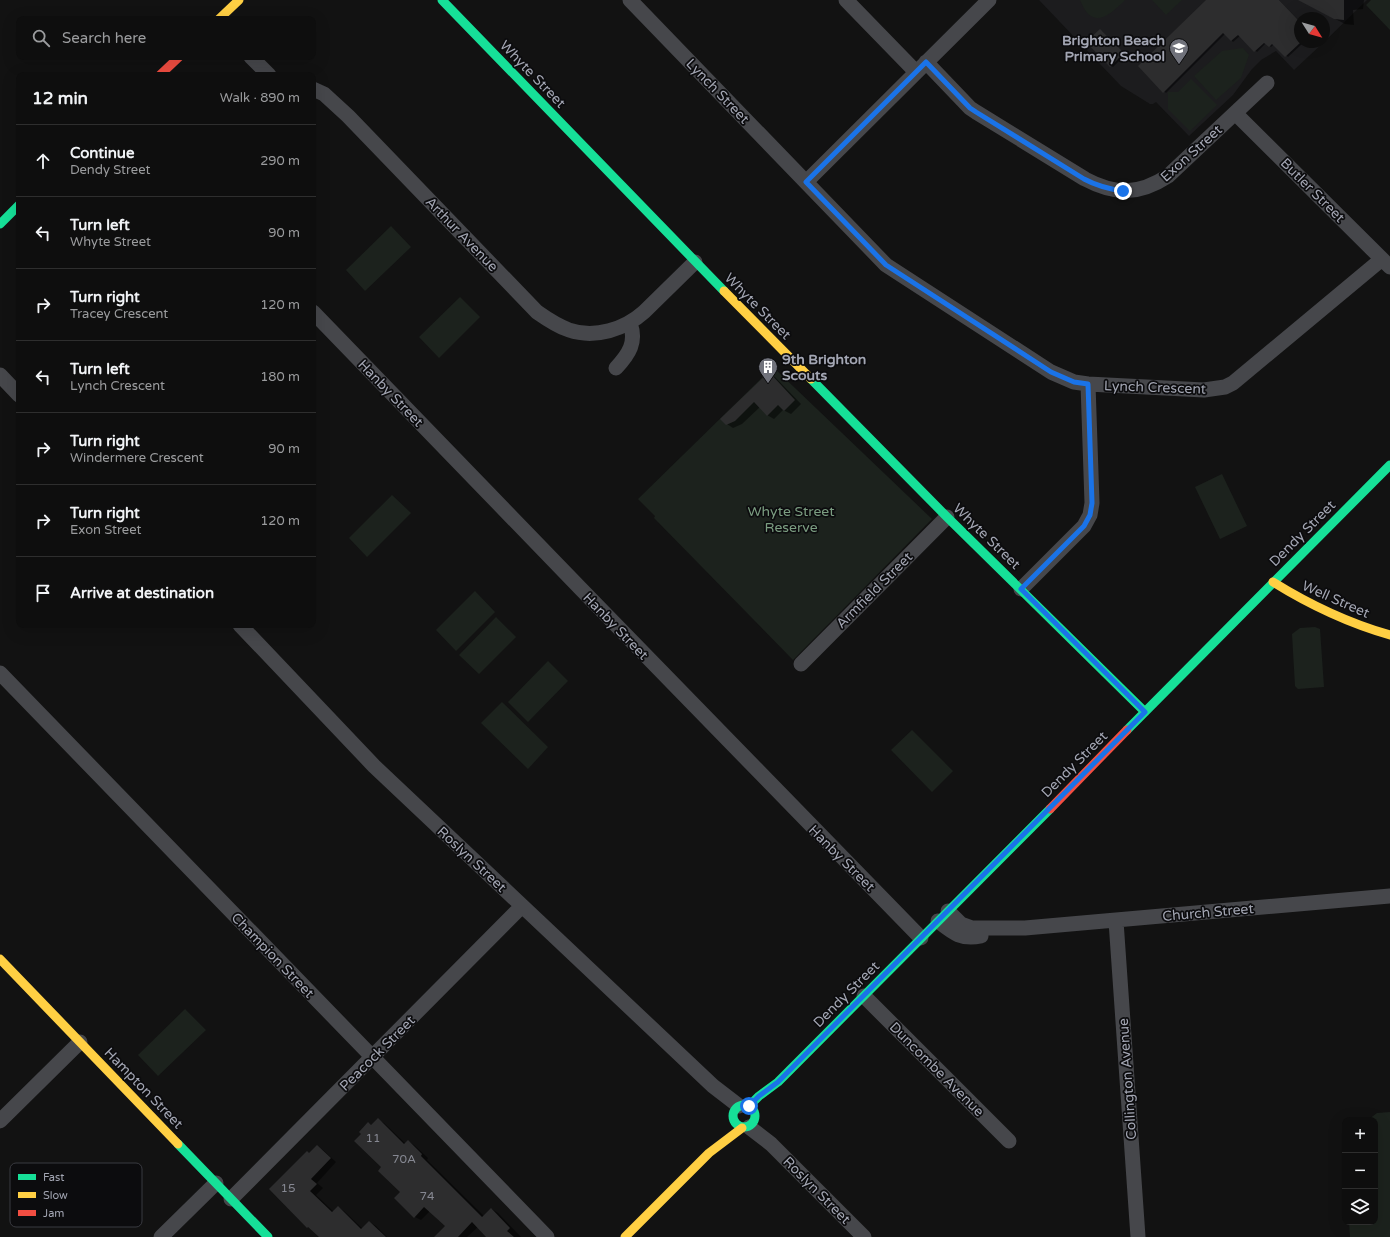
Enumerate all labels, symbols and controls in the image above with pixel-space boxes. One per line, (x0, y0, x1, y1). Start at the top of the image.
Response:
north arrow (1294, 12, 1330, 48)
search box (16, 16, 316, 60)
icon: search (30, 27, 52, 49)
text: Search here (62, 29, 146, 47)
place label: Brighton Beach Primary School (1062, 32, 1165, 65)
street label: Whyte Street (496, 37, 569, 112)
school or university icon: Brighton Beach Primary School (1168, 37, 1190, 65)
street label: Lynch Street (682, 55, 753, 128)
text: 12 min (32, 88, 88, 109)
text: Walk · 890 m (220, 90, 300, 106)
street label: Exon Street (1157, 121, 1226, 185)
text: Continue (70, 144, 134, 162)
icon: ahead (32, 150, 54, 172)
text: 290 m (260, 153, 300, 169)
street label: Butler Street (1277, 155, 1349, 226)
text: Dendy Street (70, 162, 151, 178)
route end (1114, 182, 1132, 200)
street label: Arthur Avenue (422, 193, 502, 275)
text: Turn left (70, 216, 130, 234)
icon: left (32, 222, 54, 244)
text: 90 m (268, 225, 300, 241)
text: Whyte Street (70, 234, 151, 250)
street label: Whyte Street (721, 270, 795, 344)
text: Turn right (70, 288, 140, 306)
icon: right (32, 294, 54, 316)
text: 120 m (260, 297, 300, 313)
text: Tracey Crescent (70, 306, 168, 322)
place label: 9th Brighton Scouts (782, 351, 866, 384)
street label: Hanby Street (354, 356, 427, 431)
building icon: 9th Brighton Scouts (757, 356, 779, 384)
text: Turn left (70, 360, 130, 378)
icon: left (32, 366, 54, 388)
text: 180 m (260, 369, 300, 385)
street label: Lynch Crescent (1104, 377, 1207, 398)
text: Lynch Crescent (70, 378, 165, 394)
text: Turn right (70, 432, 140, 450)
icon: right (32, 438, 54, 460)
text: 90 m (268, 441, 300, 457)
text: Windermere Crescent (70, 450, 204, 466)
street label: Dendy Street (1266, 496, 1339, 570)
street label: Whyte Street (949, 500, 1024, 573)
park label: Whyte Street Reserve (747, 503, 835, 536)
text: Turn right (70, 504, 140, 522)
icon: right (32, 510, 54, 532)
text: 120 m (260, 513, 300, 529)
text: Exon Street (70, 522, 142, 538)
street label: Armfield Street (833, 548, 917, 632)
street label: Well Street (1299, 577, 1373, 622)
icon: arrive (32, 582, 54, 604)
text: Arrive at destination (70, 584, 214, 602)
street label: Hanby Street (579, 589, 652, 664)
street label: Dendy Street (1038, 727, 1111, 801)
street label: Hanby Street (805, 822, 879, 896)
street label: Roslyn Street (434, 823, 510, 896)
street label: Church Street (1162, 900, 1255, 925)
street label: Champion Street (228, 909, 318, 1002)
street label: Dendy Street (810, 957, 883, 1031)
street label: Peacock Street (336, 1012, 419, 1095)
street label: Collington Avenue (1115, 1018, 1140, 1140)
street label: Duncombe Avenue (886, 1019, 988, 1120)
street label: Hampton Street (101, 1044, 187, 1133)
route start (740, 1097, 758, 1115)
map controls (1342, 1117, 1378, 1225)
button: + (1342, 1117, 1378, 1153)
house number: 11 (365, 1131, 381, 1145)
house number: 70A (392, 1152, 416, 1166)
street label: Roslyn Street (779, 1153, 854, 1228)
button: − (1342, 1153, 1378, 1189)
legend (10, 1163, 142, 1227)
text: Fast (43, 1171, 64, 1184)
house number: 15 (280, 1181, 296, 1195)
text: Slow (43, 1189, 68, 1202)
house number: 74 (419, 1189, 435, 1203)
button: layers (1342, 1189, 1378, 1225)
text: Jam (43, 1207, 64, 1220)

